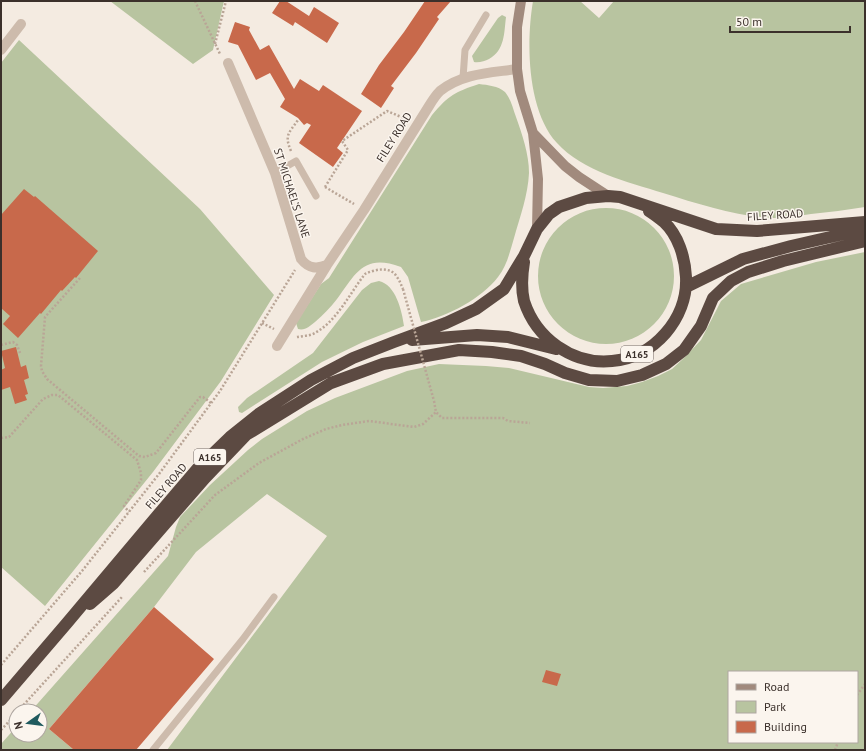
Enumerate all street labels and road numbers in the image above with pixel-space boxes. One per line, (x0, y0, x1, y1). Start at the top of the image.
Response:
street label: FILEY ROAD (373, 109, 415, 165)
street label: ST MICHAEL'S LANE (271, 146, 313, 240)
street label: FILEY ROAD (746, 206, 804, 224)
road number: A165 (621, 346, 653, 362)
road number: A165 (194, 449, 226, 465)
street label: FILEY ROAD (142, 460, 190, 512)

